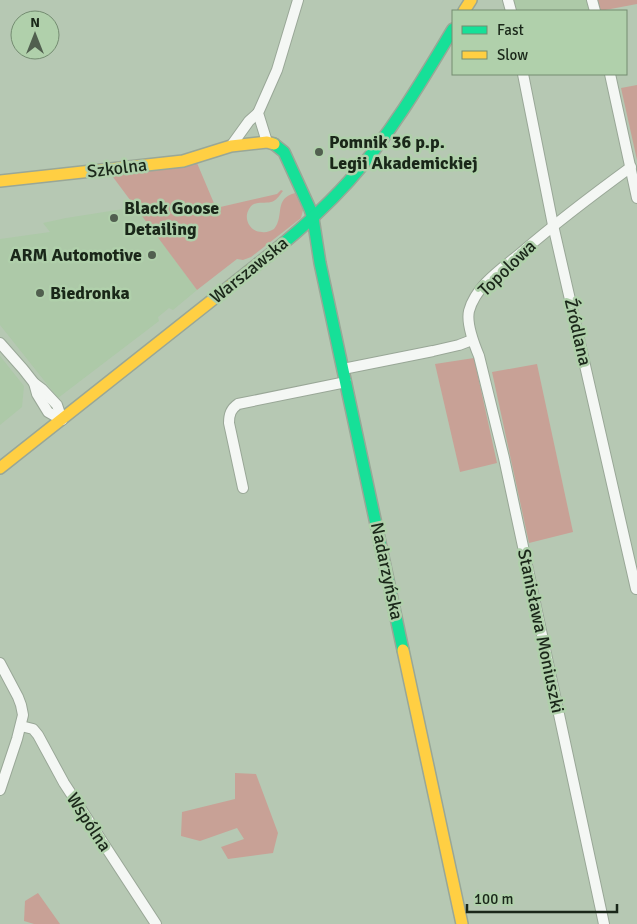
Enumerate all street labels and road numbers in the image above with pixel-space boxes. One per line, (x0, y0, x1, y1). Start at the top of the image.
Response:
street label: Szkolna (86, 153, 148, 183)
street label: Warszawska (205, 232, 293, 308)
street label: Topolowa (474, 235, 540, 301)
street label: Źródlana (560, 296, 596, 368)
street label: Nadarzyńska (366, 520, 408, 622)
street label: Stanisława Moniuszki (513, 547, 569, 715)
street label: Wspólna (62, 788, 116, 856)

